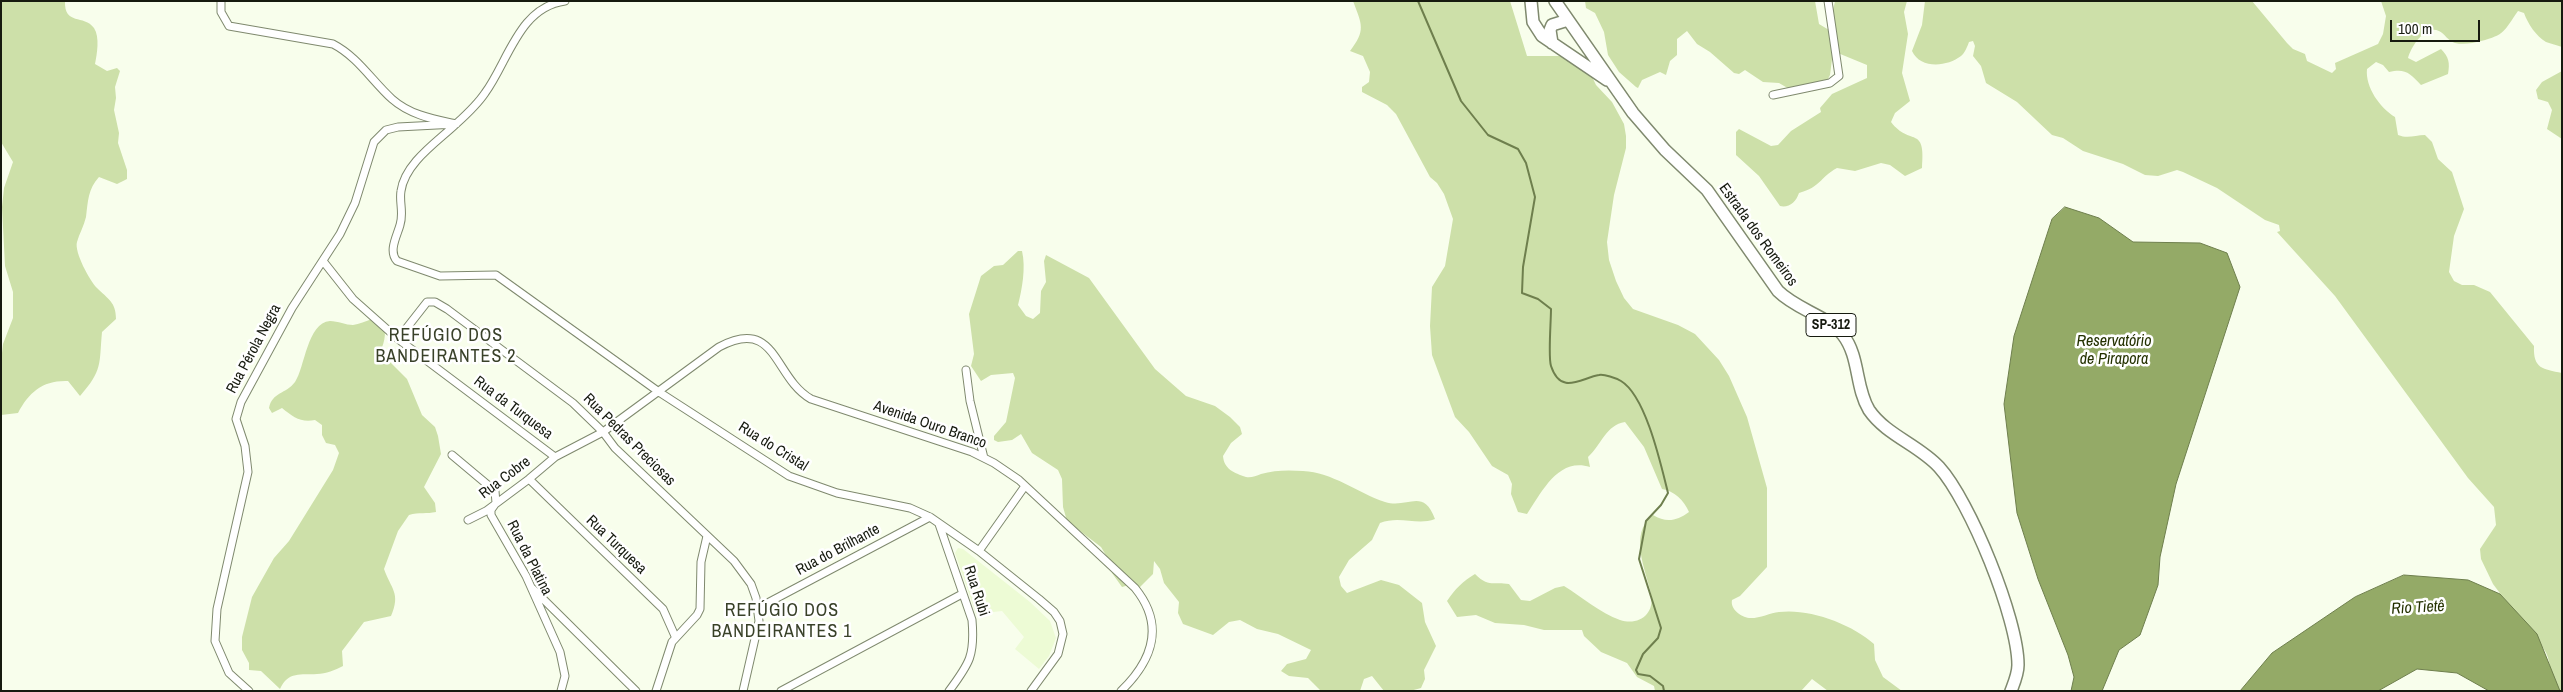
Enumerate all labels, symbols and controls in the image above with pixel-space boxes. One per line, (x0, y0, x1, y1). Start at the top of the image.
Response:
scale bar (2393, 10, 2483, 42)
text: 100 m (2398, 18, 2432, 39)
street label: Estrada dos Romeiros (1715, 180, 1801, 290)
street label: Rua Pérola Negra (223, 301, 285, 397)
road number: SP-312 (1806, 314, 1856, 336)
district label: REFÚGIO DOS BANDEIRANTES 2 (374, 325, 518, 368)
water label: Reservatório de Pirapora (2076, 332, 2152, 370)
street label: Rua da Turquesa (470, 373, 556, 443)
street label: Rua Pedras Preciosas (579, 390, 679, 490)
street label: Avenida Ouro Branco (871, 397, 989, 453)
street label: Rua do Cristal (735, 419, 811, 475)
street label: Rua Cobre (476, 453, 534, 503)
street label: Rua Turquesa (582, 512, 650, 578)
street label: Rua da Platina (503, 518, 555, 598)
street label: Rua do Brilhante (793, 520, 883, 580)
street label: Rua Rubi (959, 564, 993, 618)
water label: Rio Tietê (2391, 597, 2445, 619)
district label: REFÚGIO DOS BANDEIRANTES 1 (710, 600, 854, 642)

